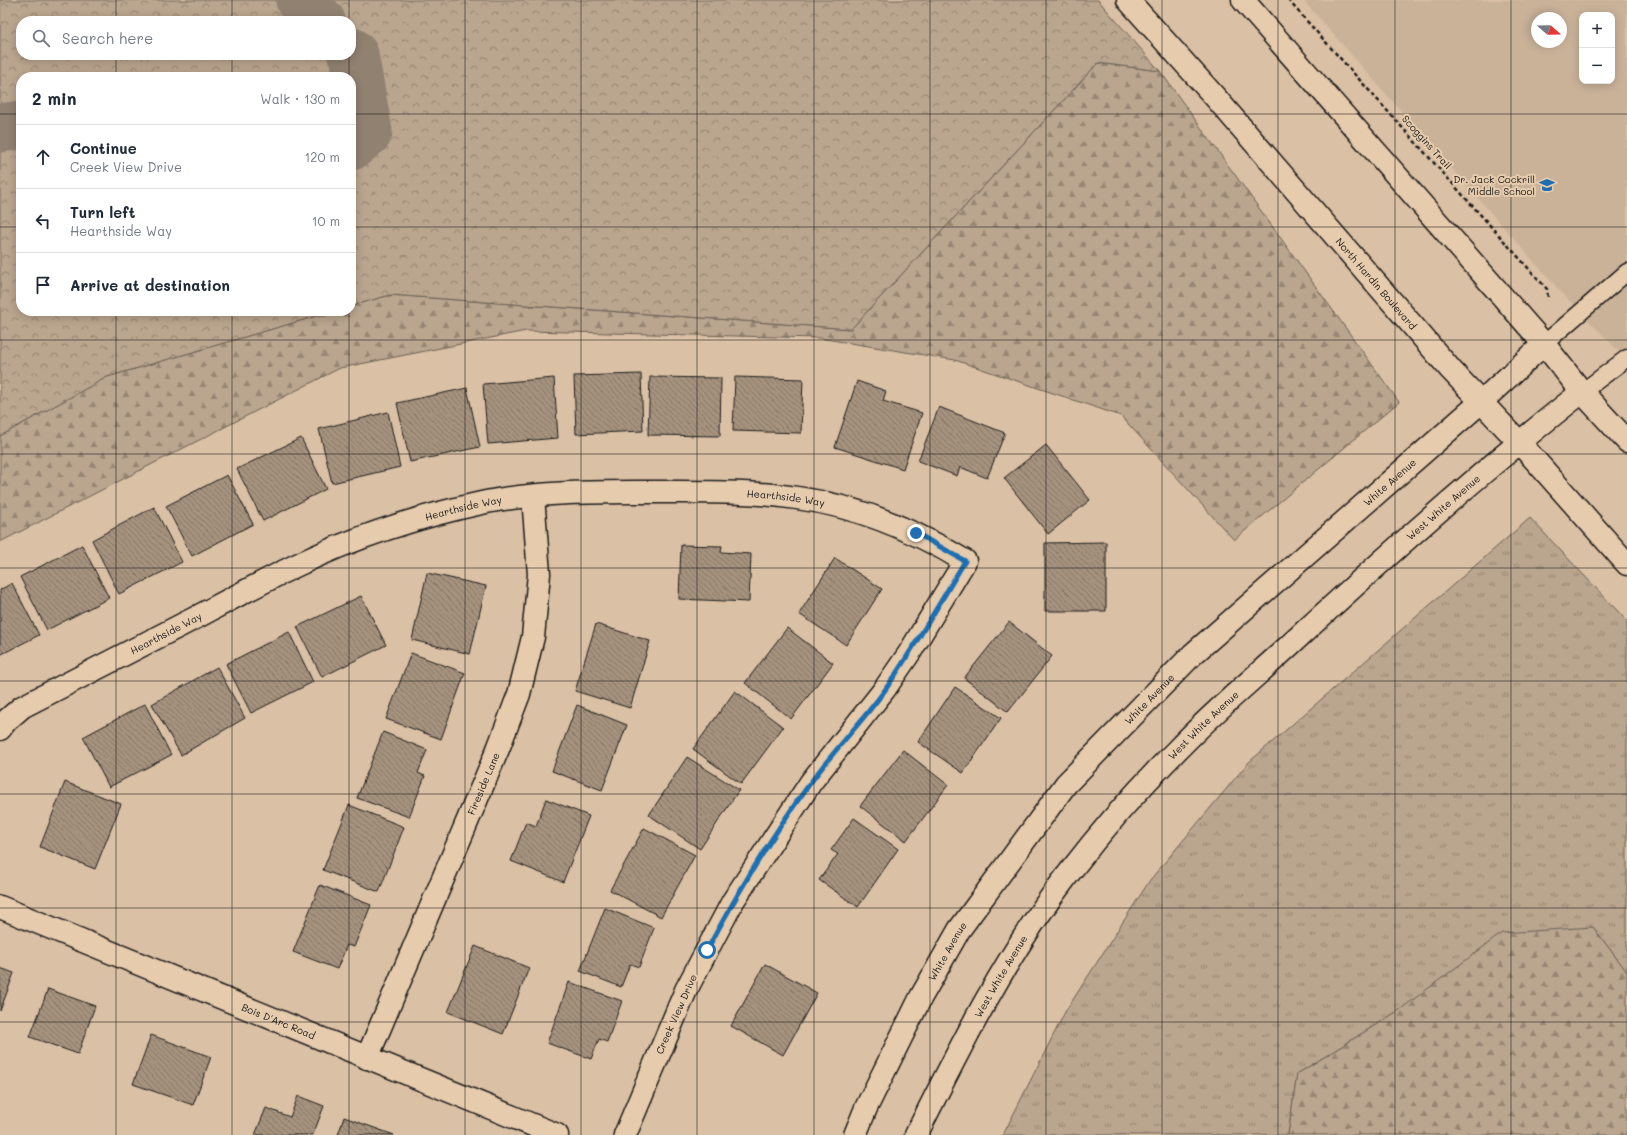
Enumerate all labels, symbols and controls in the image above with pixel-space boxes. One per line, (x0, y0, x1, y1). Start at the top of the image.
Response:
north arrow (1531, 12, 1567, 48)
map controls (1579, 12, 1615, 84)
button: + (1579, 12, 1615, 48)
search box (16, 16, 356, 60)
icon: search (30, 27, 52, 49)
text: Search here (62, 28, 153, 48)
button: − (1579, 48, 1615, 84)
text: 2 min (32, 87, 77, 109)
text: Walk · 130 m (260, 90, 340, 107)
street label: Scoggins Trail (1399, 112, 1455, 172)
text: Continue (70, 138, 137, 158)
icon: ahead (32, 146, 54, 168)
text: 120 m (304, 148, 340, 165)
text: Creek View Drive (70, 158, 182, 175)
place label: Dr. Jack Cockrill Middle School (1453, 172, 1535, 198)
school or university icon: Dr. Jack Cockrill Middle School (1538, 176, 1556, 194)
text: Turn left (70, 202, 135, 222)
icon: left (32, 210, 54, 232)
text: 10 m (312, 212, 340, 229)
text: Hearthside Way (70, 222, 172, 239)
street label: North Hardin Boulevard (1333, 235, 1420, 333)
icon: arrive (32, 274, 54, 296)
text: Arrive at destination (70, 275, 230, 295)
street label: White Avenue (1360, 455, 1419, 509)
street label: West White Avenue (1403, 471, 1483, 543)
street label: Hearthside Way (746, 486, 826, 510)
street label: Hearthside Way (423, 492, 503, 524)
route end (907, 524, 925, 542)
street label: Hearthside Way (128, 609, 204, 657)
street label: White Avenue (1121, 670, 1177, 727)
street label: West White Avenue (1165, 687, 1242, 762)
street label: Fireside Lane (464, 750, 503, 817)
street label: White Avenue (925, 919, 970, 983)
street label: West White Avenue (971, 932, 1030, 1020)
route start (698, 941, 716, 959)
street label: Creek View Drive (652, 972, 700, 1056)
street label: Bois D'Arc Road (240, 1000, 317, 1042)

